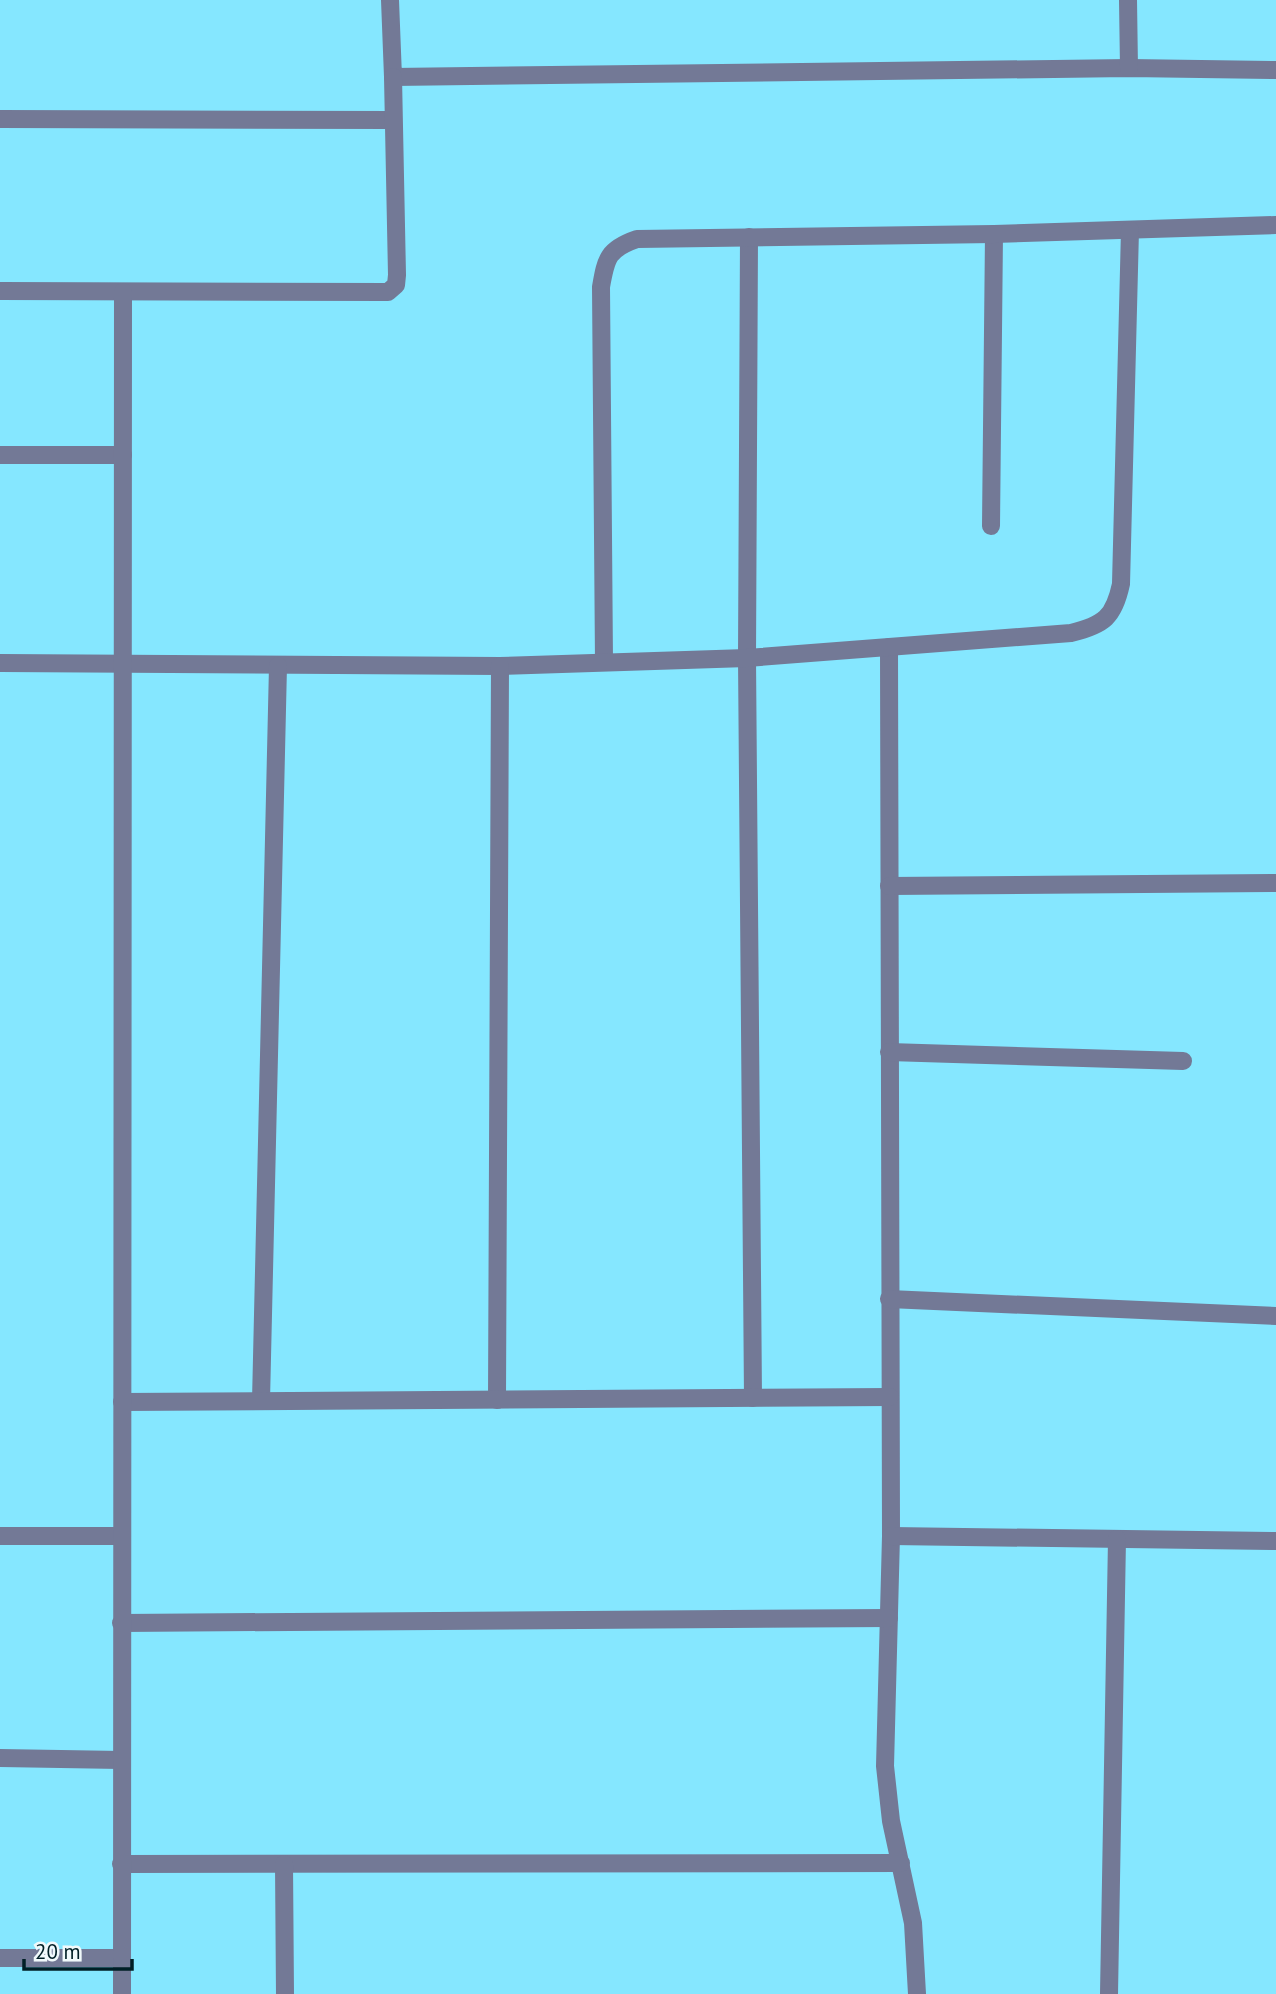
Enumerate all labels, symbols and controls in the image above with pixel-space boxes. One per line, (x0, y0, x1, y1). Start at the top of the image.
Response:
scale bar (24, 1927, 133, 1971)
text: 20 m (35, 1938, 81, 1965)

